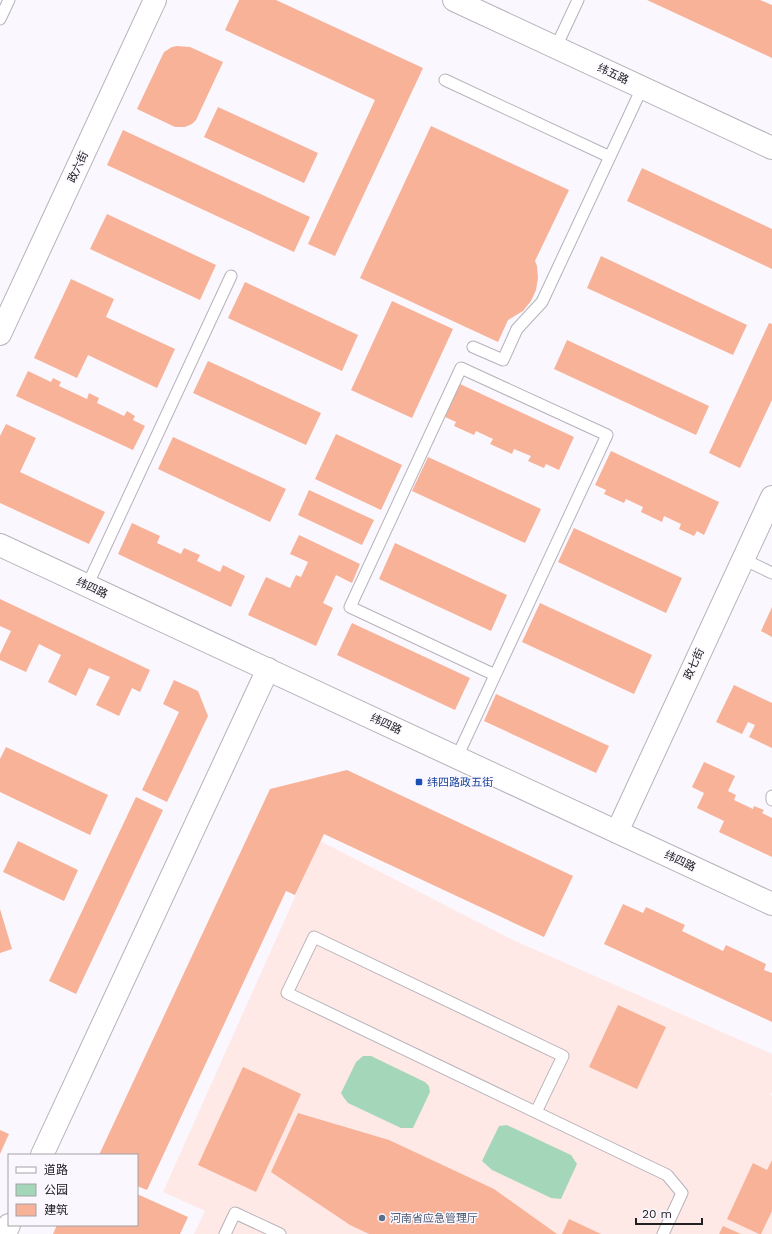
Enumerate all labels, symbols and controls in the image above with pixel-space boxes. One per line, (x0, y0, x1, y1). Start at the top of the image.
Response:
street label: 纬五路 (595, 61, 631, 87)
street label: 政六街 (65, 149, 91, 185)
street label: 纬四路 (74, 575, 110, 601)
street label: 政七街 (681, 646, 707, 682)
street label: 纬四路 (368, 711, 404, 737)
place label: 纬四路政五街 (427, 776, 493, 789)
marker: 纬四路政五街 (414, 777, 424, 787)
street label: 纬四路 (662, 848, 698, 874)
legend (8, 1154, 138, 1226)
text: 道路 (44, 1163, 68, 1177)
text: 公园 (44, 1183, 68, 1197)
scale bar (636, 1200, 702, 1226)
text: 建筑 (44, 1203, 68, 1217)
text: 20 m (642, 1207, 672, 1221)
place label: 河南省应急管理厅 (390, 1212, 478, 1225)
marker: 河南省应急管理厅 (377, 1213, 387, 1223)

